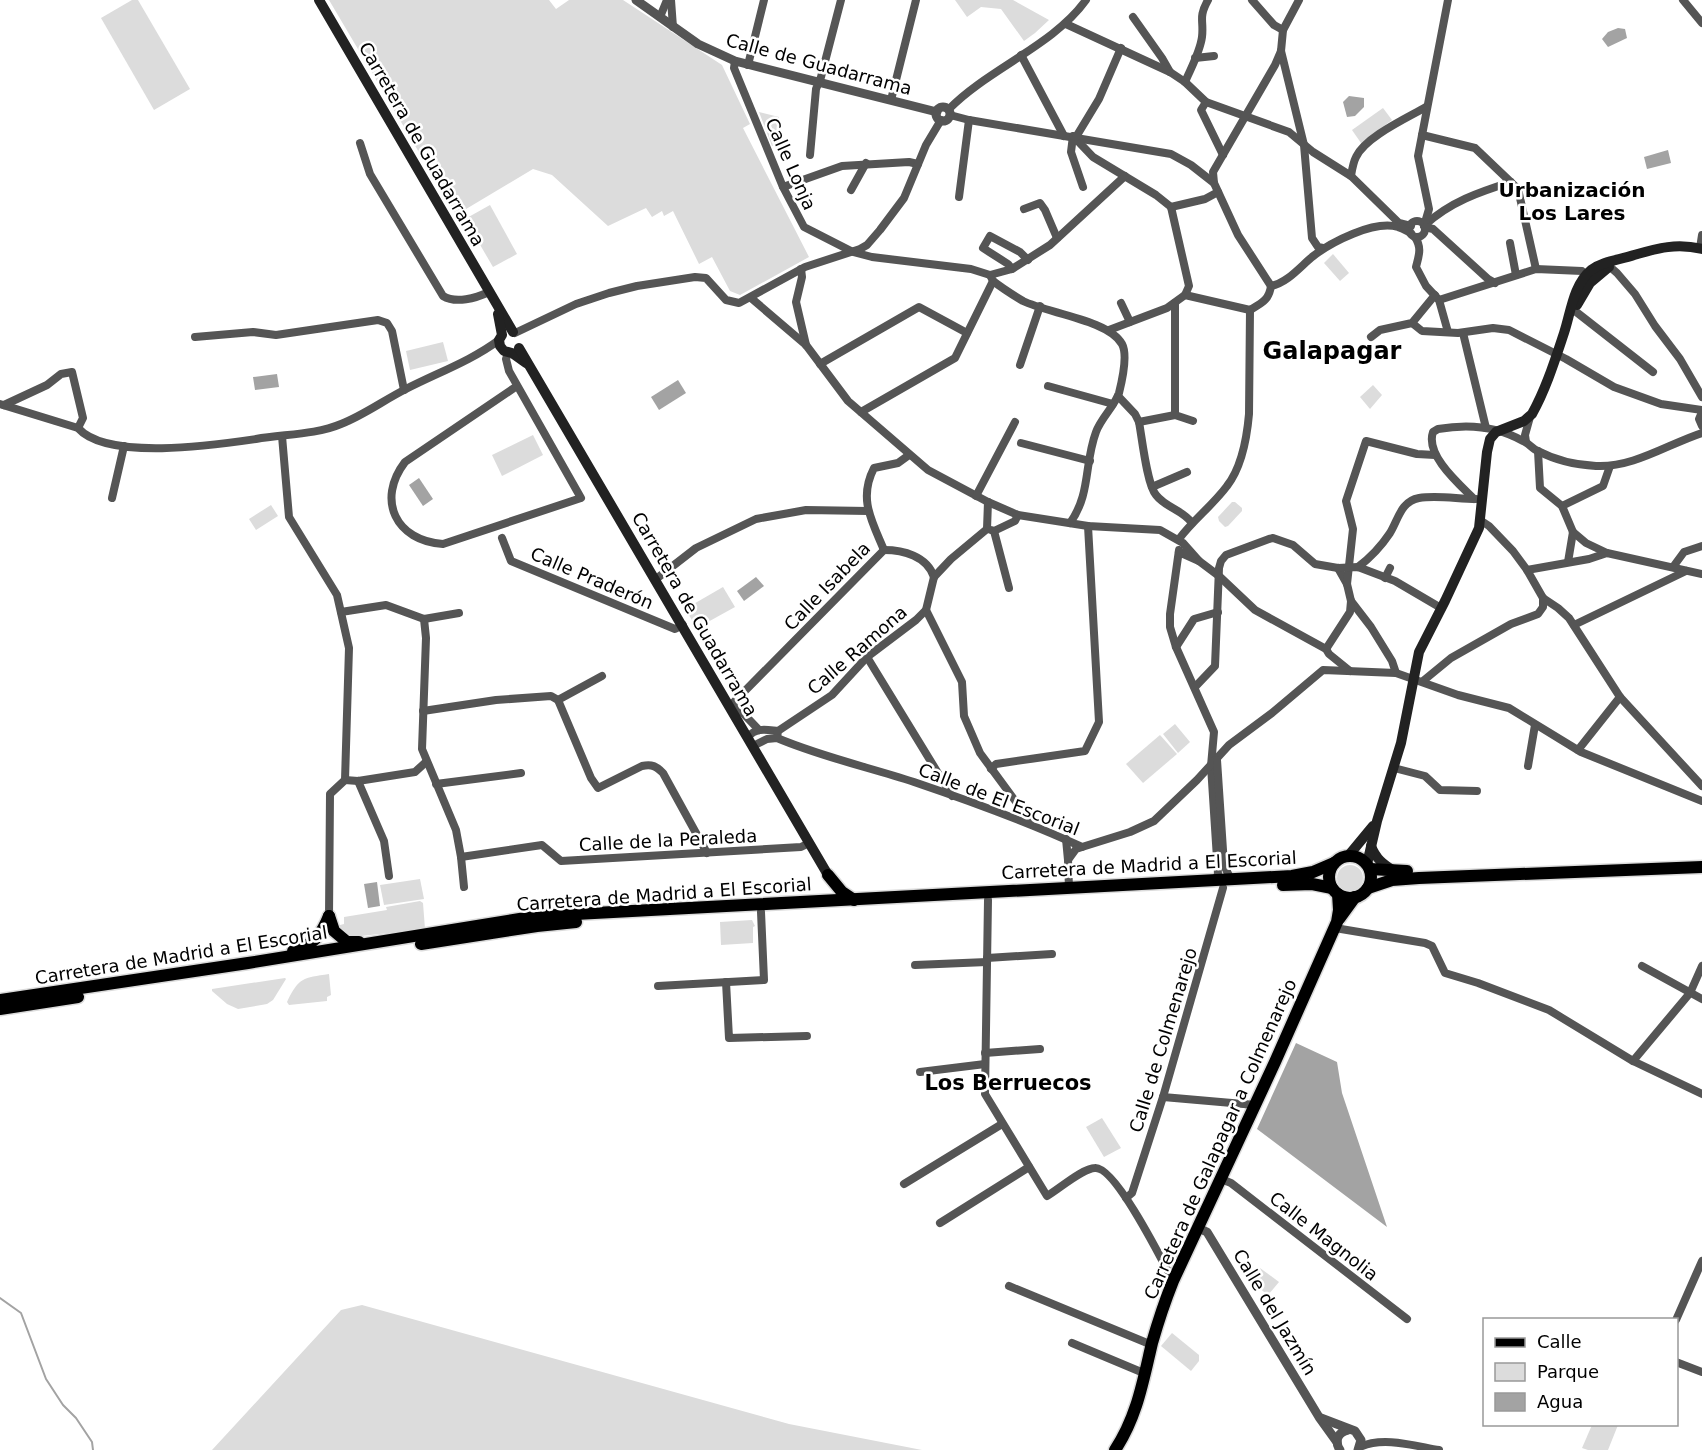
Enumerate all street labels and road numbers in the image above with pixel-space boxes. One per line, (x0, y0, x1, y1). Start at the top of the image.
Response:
street label: Calle de Guadarrama (724, 29, 914, 99)
street label: Carretera de Guadarrama (355, 38, 489, 250)
street label: Calle Lonja (761, 115, 821, 213)
street label: Carretera de Guadarrama (628, 508, 762, 720)
street label: Calle Isabela (780, 537, 874, 635)
street label: Calle Praderón (527, 543, 657, 613)
street label: Calle Ramona (803, 601, 911, 699)
street label: Calle de El Escorial (916, 759, 1082, 839)
street label: Calle de la Peraleda (578, 825, 758, 855)
street label: Carretera de Madrid a El Escorial (1001, 847, 1297, 883)
street label: Carretera de Madrid a El Escorial (516, 873, 812, 915)
street label: Carretera de Madrid a El Escorial (33, 921, 329, 989)
street label: Calle de Colmenarejo (1125, 945, 1201, 1135)
street label: Carretera de Galapagar a Colmenarejo (1139, 975, 1301, 1303)
street label: Calle Magnolia (1266, 1187, 1382, 1285)
street label: Calle del Jazmín (1229, 1245, 1321, 1379)

